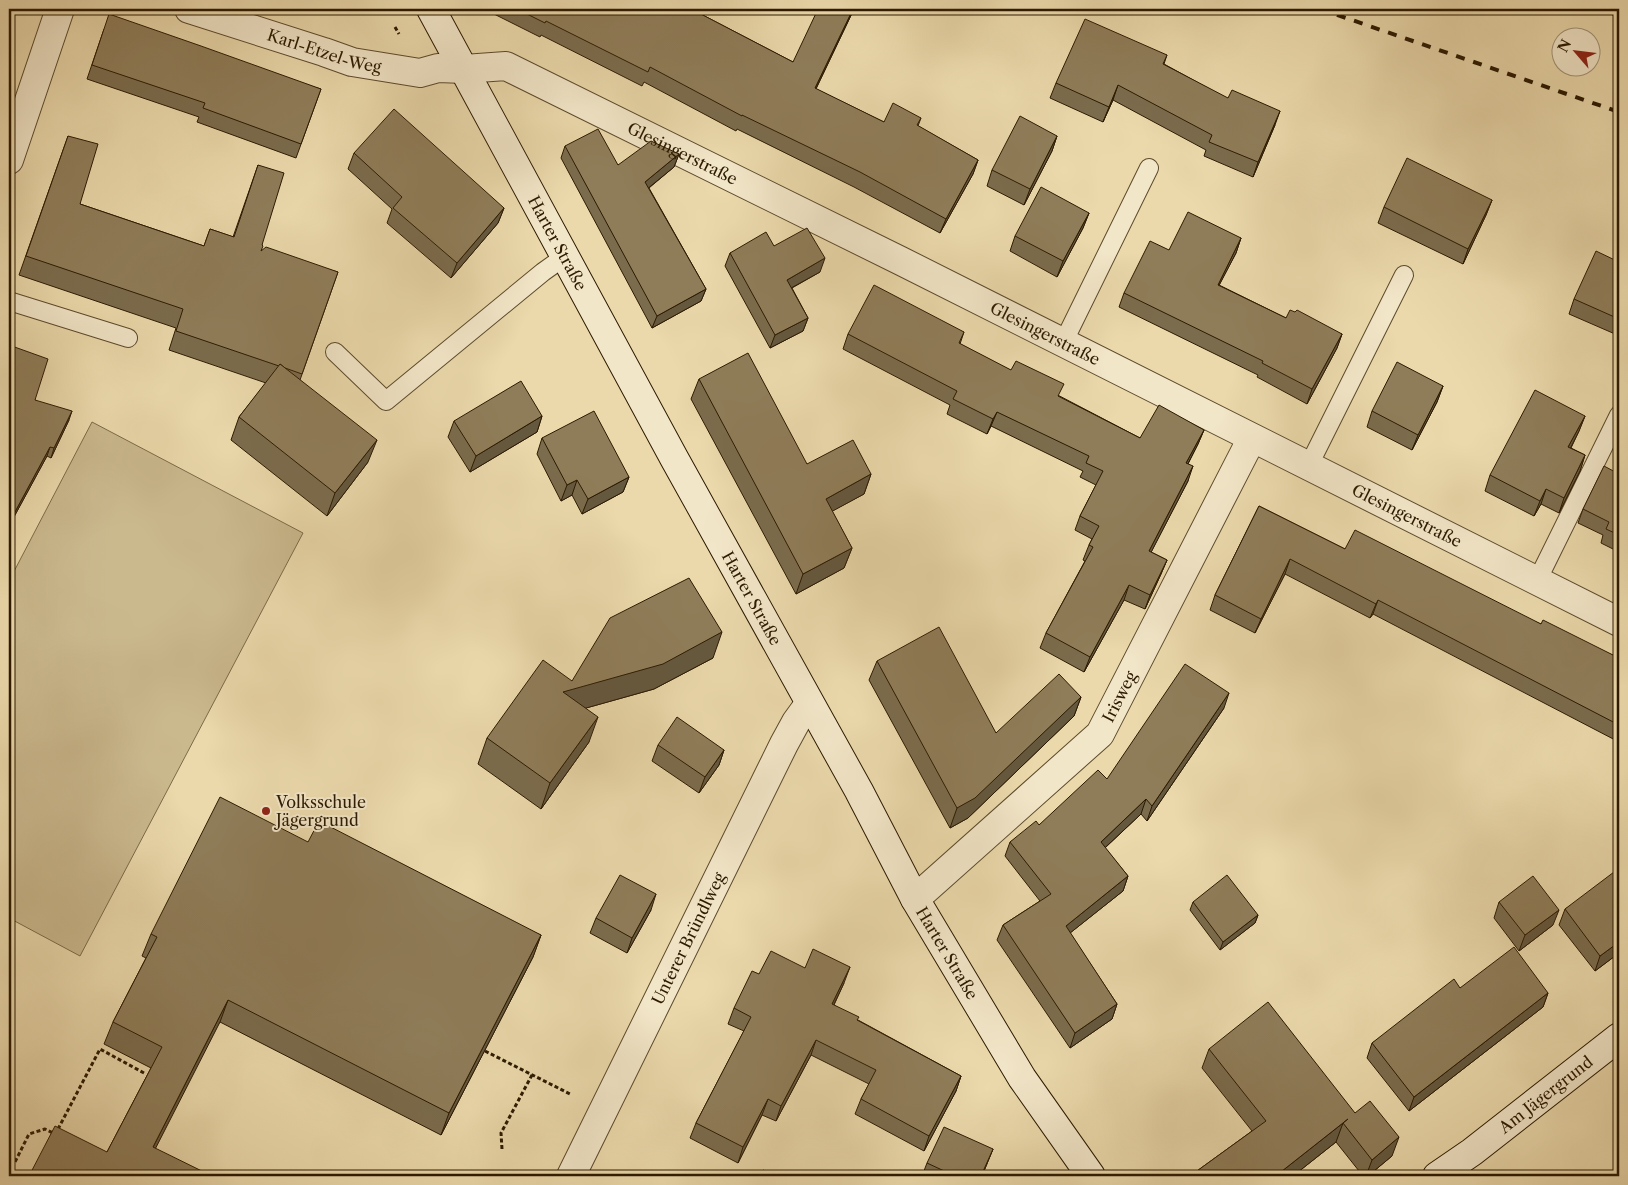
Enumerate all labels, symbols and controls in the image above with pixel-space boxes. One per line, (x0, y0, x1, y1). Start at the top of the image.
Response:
street label: Karl-Etzel-Weg (265, 25, 384, 77)
north arrow (1550, 28, 1600, 78)
text: N (1554, 36, 1575, 55)
street label: Glesingerstraße (624, 118, 741, 189)
street label: Harter Straße (524, 192, 591, 294)
street label: Glesingerstraße (987, 298, 1103, 369)
street label: Glesingerstraße (1349, 479, 1465, 551)
street label: Harter Straße (718, 548, 786, 649)
street label: Irisweg (1098, 667, 1141, 725)
place label: Volksschule Jägergrund (273, 792, 366, 830)
marker: Volksschule Jägergrund (260, 805, 272, 817)
street label: Unterer Bründlweg (647, 868, 729, 1008)
street label: Harter Straße (912, 903, 983, 1003)
street label: Am Jägergrund (1494, 1051, 1597, 1138)

